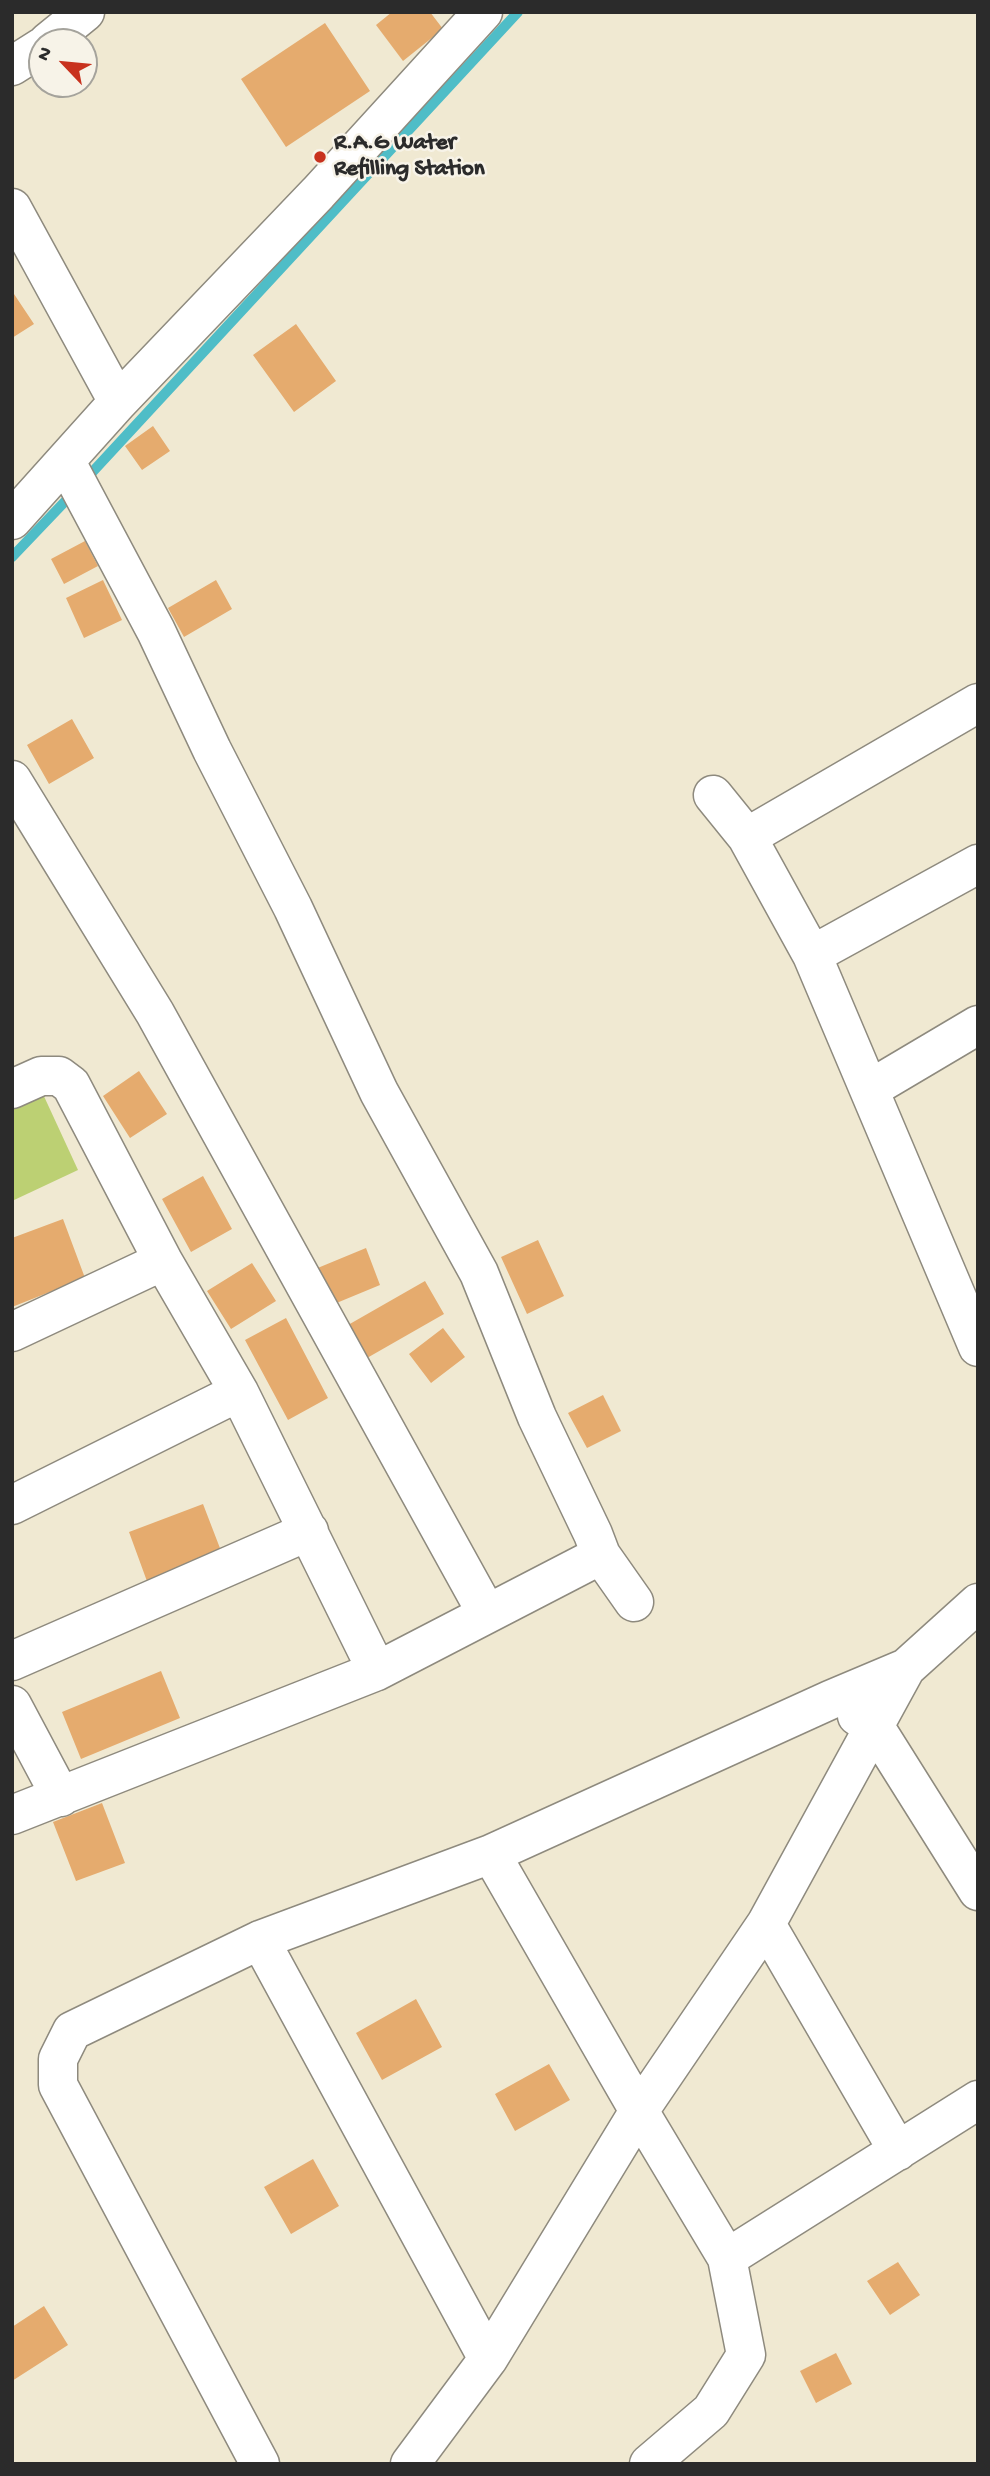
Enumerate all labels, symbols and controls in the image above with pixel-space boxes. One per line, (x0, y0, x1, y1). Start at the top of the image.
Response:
north arrow (28, 28, 98, 98)
text: N (32, 44, 59, 65)
place label: R.A.G Water Refilling Station (334, 130, 485, 184)
marker: R.A.G Water Refilling Station (312, 149, 328, 165)

